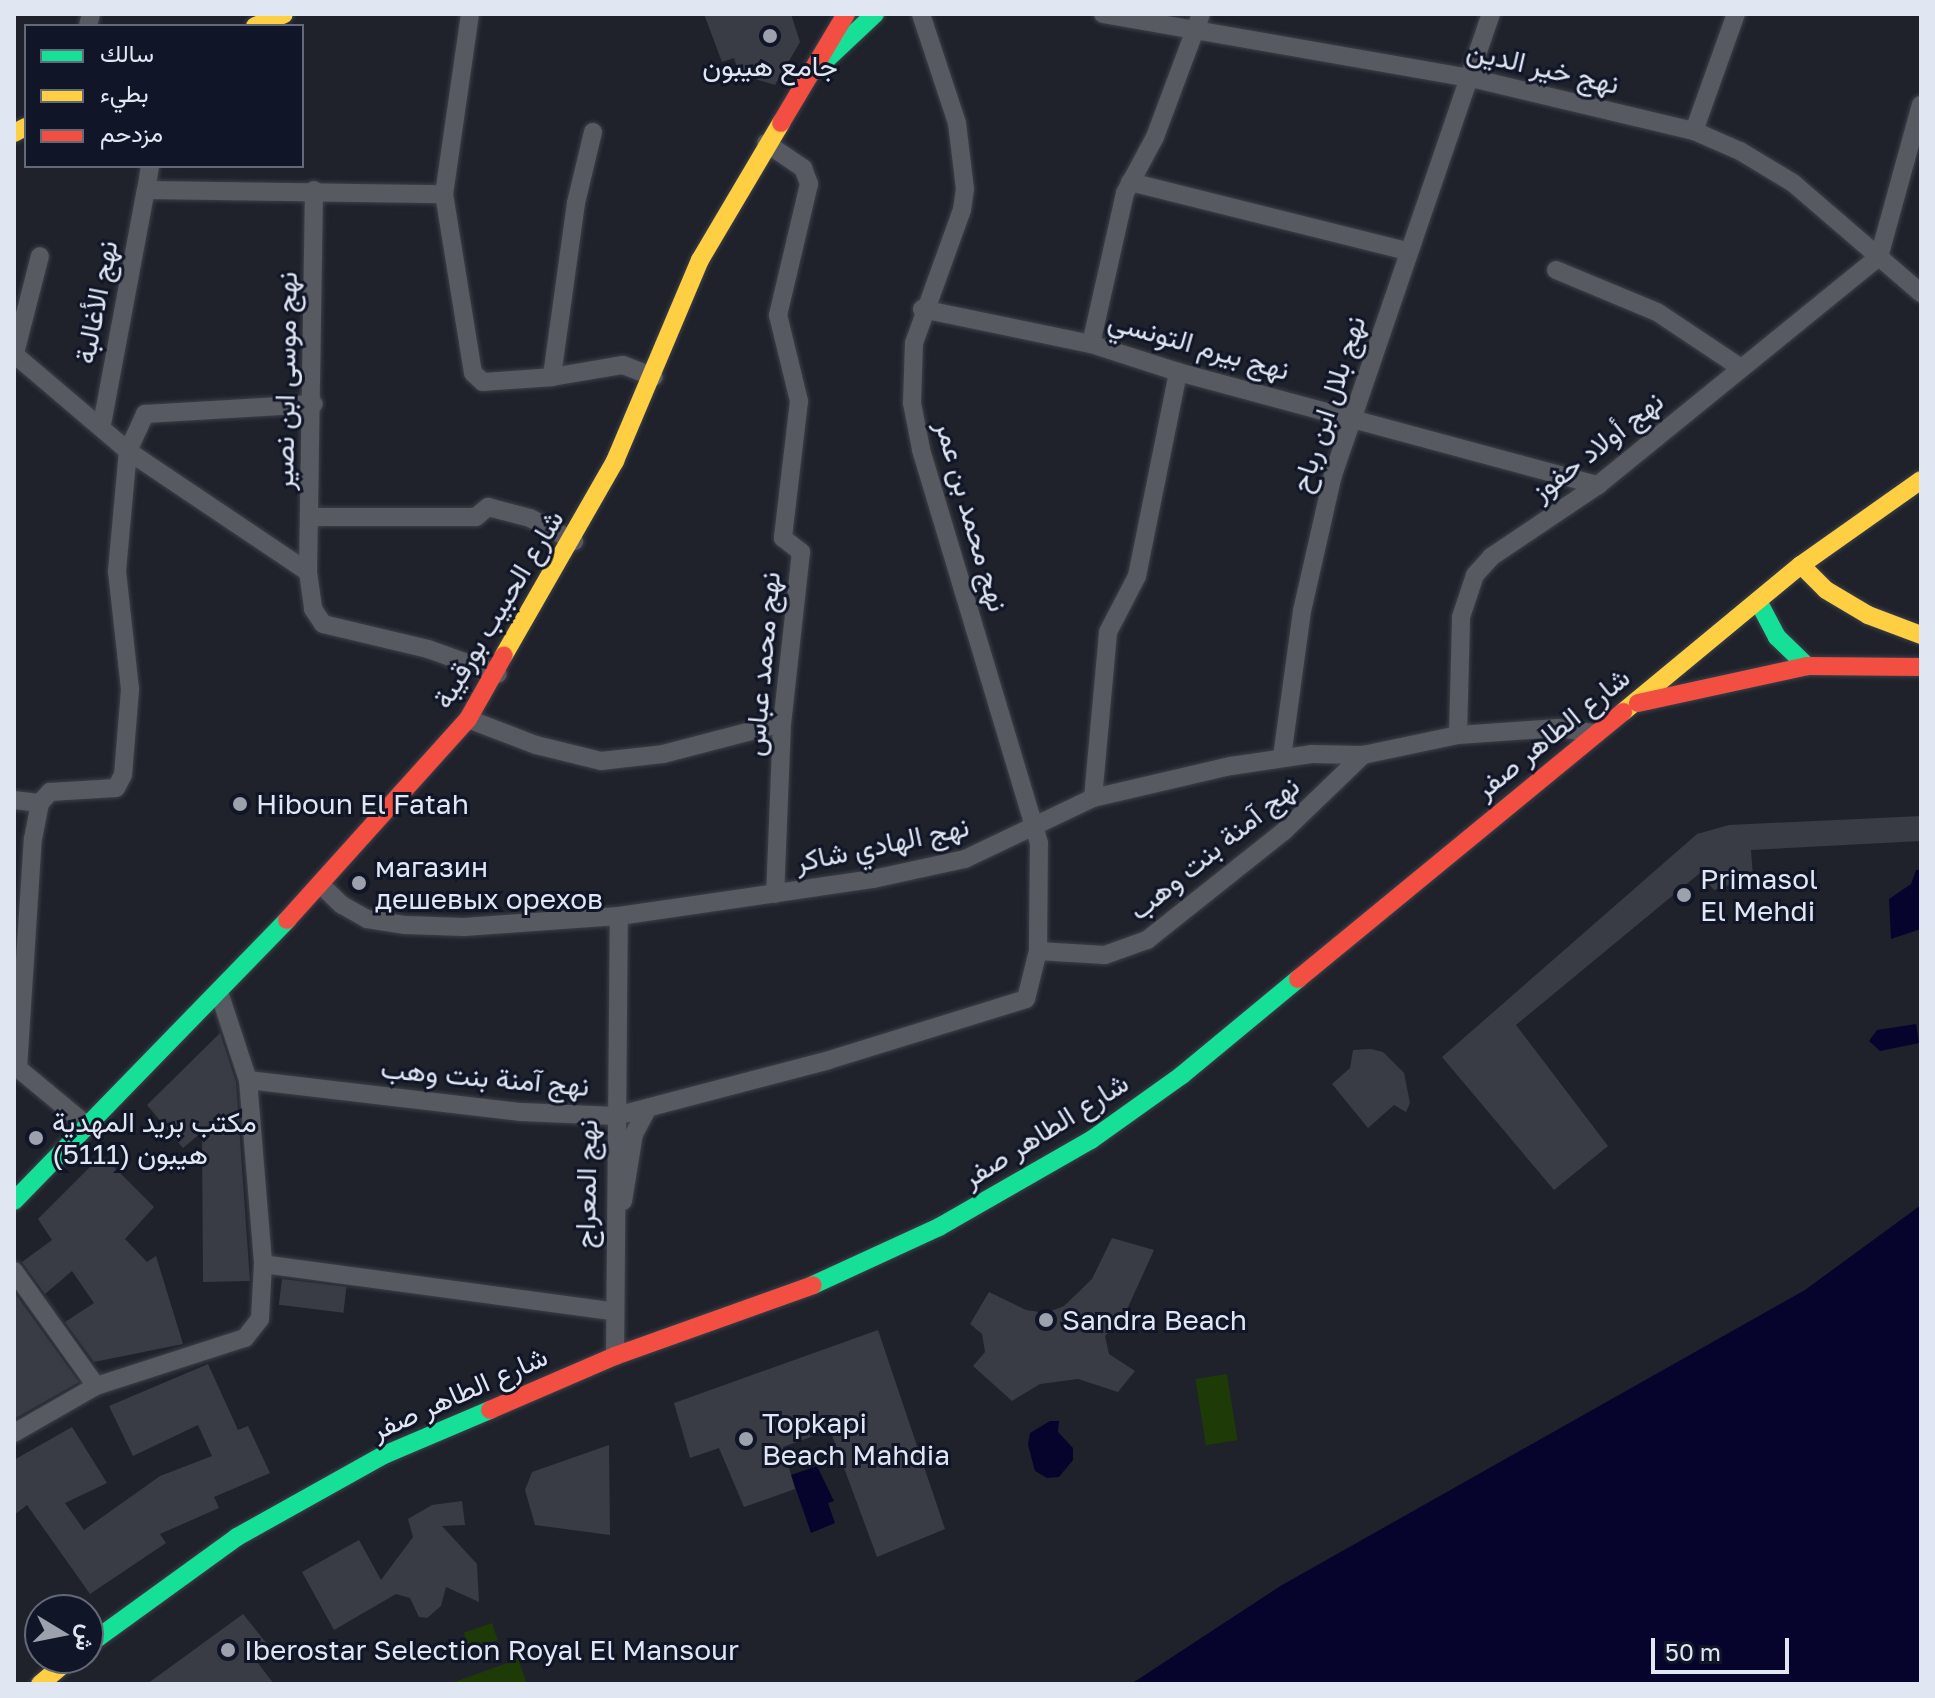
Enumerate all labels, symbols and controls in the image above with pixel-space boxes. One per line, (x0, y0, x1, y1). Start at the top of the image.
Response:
legend (24, 24, 304, 168)
marker: جامع هيبون (761, 27, 779, 45)
street label: نهج خير الدين (1464, 33, 1622, 101)
text: سالك (100, 38, 154, 67)
place label: جامع هيبون (702, 49, 838, 83)
text: بطيء (100, 78, 149, 107)
text: مزدحم (100, 118, 163, 147)
street label: نهج الأغالبة (68, 238, 124, 366)
street label: نهج موسى ابن نصير (266, 271, 304, 491)
street label: نهج بيرم التونسي (1105, 303, 1293, 387)
street label: نهج بلال ابن رباح (1284, 312, 1372, 496)
street label: نهج أولاد حفوز (1524, 384, 1670, 508)
street label: نهج محمد بن عمر (929, 417, 1015, 615)
street label: شارع الحبيب بورقيبة (426, 504, 570, 714)
street label: نهج محمد عباس (737, 570, 787, 758)
street label: شارع الطاهر صفر (1468, 660, 1636, 806)
street label: نهج آمنة بنت وهب (1122, 769, 1306, 927)
place label: Hiboun El Fatah (256, 787, 469, 821)
marker: Hiboun El Fatah (231, 795, 249, 813)
street label: نهج الهادي شاكر (792, 809, 972, 879)
place label: магазин дешевых орехов (375, 850, 603, 916)
place label: Primasol El Mehdi (1700, 862, 1818, 928)
marker: магазин дешевых орехов (350, 874, 368, 892)
marker: Primasol El Mehdi (1675, 886, 1693, 904)
street label: نهج آمنة بنت وهب (379, 1051, 591, 1103)
street label: شارع الطاهر صفر (956, 1066, 1134, 1194)
place label: مكتب بريد المهدية هيبون (5111) (52, 1105, 257, 1171)
street label: نهج المعراج (568, 1119, 604, 1249)
marker: مكتب بريد المهدية هيبون (5111) (27, 1129, 45, 1147)
place label: Sandra Beach (1062, 1303, 1247, 1337)
marker: Sandra Beach (1037, 1311, 1055, 1329)
street label: شارع الطاهر صفر (366, 1339, 552, 1447)
place label: Topkapi Beach Mahdia (762, 1406, 950, 1472)
marker: Topkapi Beach Mahdia (737, 1430, 755, 1448)
north arrow (24, 1594, 104, 1674)
scale bar (1655, 1622, 1793, 1672)
text: ش (71, 1623, 102, 1653)
place label: Iberostar Selection Royal El Mansour (244, 1633, 739, 1667)
text: 50 m (1665, 1637, 1721, 1666)
marker: Iberostar Selection Royal El Mansour (219, 1641, 237, 1659)

